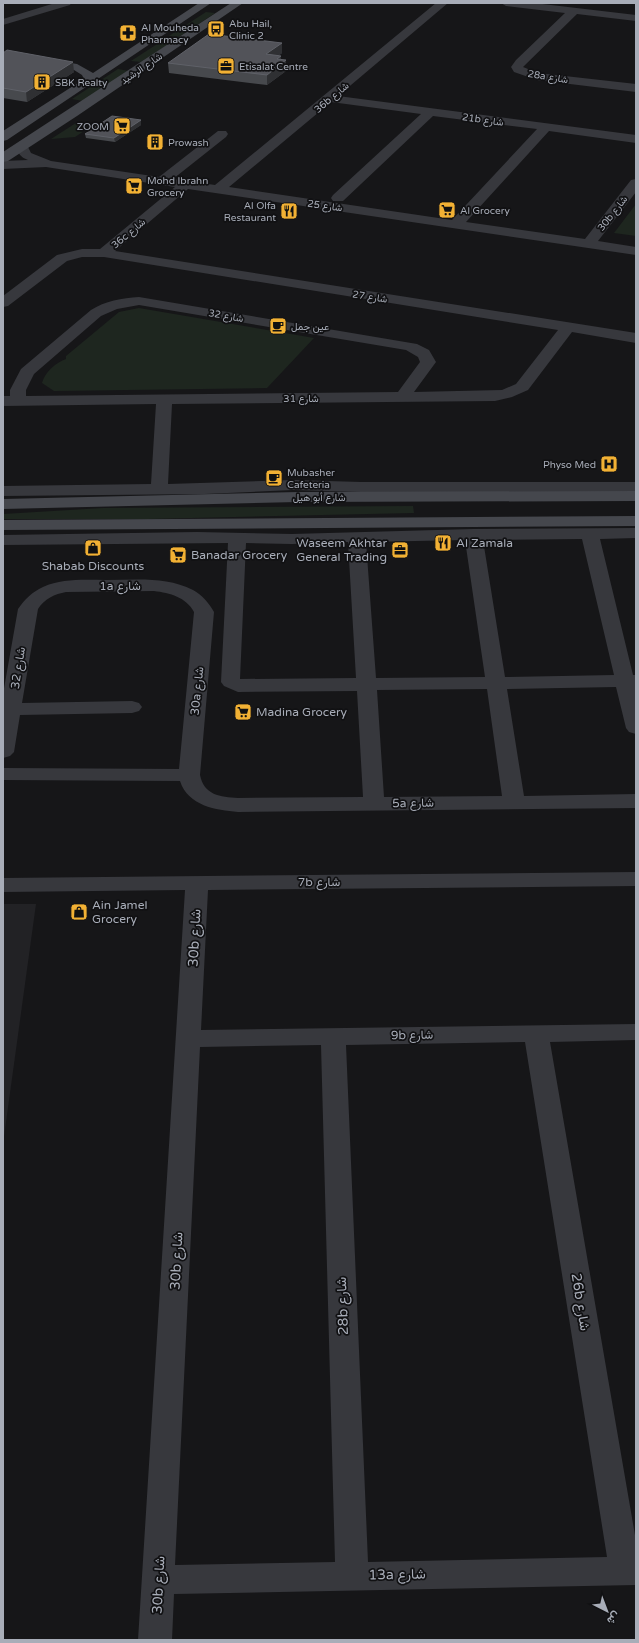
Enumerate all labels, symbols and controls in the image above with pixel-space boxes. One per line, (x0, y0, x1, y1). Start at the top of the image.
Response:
place label: Abu Hail, Clinic 2 (229, 18, 272, 42)
bus stop icon: Abu Hail, Clinic 2 (206, 19, 226, 39)
place label: Al Mouheda Pharmacy (141, 22, 199, 46)
pharmacy icon: Al Mouheda Pharmacy (118, 23, 138, 43)
street label: شارع الرشيد (118, 50, 165, 87)
office icon: Etisalat Centre (216, 56, 236, 76)
place label: Etisalat Centre (239, 61, 308, 73)
street label: 28a شارع (527, 68, 569, 86)
building icon: SBK Realty (32, 72, 52, 92)
place label: SBK Realty (55, 77, 108, 89)
street label: 36b شارع (312, 80, 352, 116)
street label: 21b شارع (461, 111, 504, 129)
supermarket icon: ZOOM (112, 116, 132, 136)
place label: ZOOM (77, 121, 109, 133)
building icon: Prowash (145, 132, 165, 152)
place label: Prowash (168, 137, 209, 149)
place label: Mohd Ibrahn Grocery (147, 175, 208, 199)
supermarket icon: Mohd Ibrahn Grocery (124, 176, 144, 196)
street label: 30b شارع (595, 193, 630, 234)
street label: شارع 25 (307, 198, 343, 214)
place label: Al Olfa Restaurant (224, 200, 276, 224)
supermarket icon: Al Grocery (437, 200, 457, 220)
restaurant icon: Al Olfa Restaurant (279, 201, 299, 221)
place label: Al Grocery (460, 205, 511, 217)
street label: 36c شارع (109, 216, 148, 251)
street label: شارع 27 (351, 288, 388, 306)
street label: شارع 32 (207, 307, 244, 325)
cafe icon: عين جمل (268, 316, 288, 336)
place label: عين جمل (291, 321, 329, 333)
street label: شارع 31 (283, 393, 319, 405)
hospital icon: Physo Med (599, 454, 619, 474)
place label: Physo Med (543, 459, 596, 471)
place label: Mubasher Cafeteria (287, 467, 335, 491)
cafe icon: Mubasher Cafeteria (264, 468, 284, 488)
street label: شارع أبو هيل (293, 492, 345, 504)
restaurant icon: Al Zamala (433, 533, 453, 553)
place label: Waseem Akhtar General Trading (296, 536, 387, 564)
place label: Al Zamala (456, 536, 513, 550)
shop icon: Shabab Discounts (83, 538, 103, 558)
office icon: Waseem Akhtar General Trading (390, 540, 410, 560)
supermarket icon: Banadar Grocery (168, 545, 188, 565)
place label: Banadar Grocery (191, 548, 288, 562)
place label: Shabab Discounts (42, 559, 144, 573)
street label: 1a شارع (99, 579, 141, 595)
street label: شارع 32 (8, 646, 30, 690)
street label: 30a شارع (187, 666, 209, 716)
supermarket icon: Madina Grocery (233, 702, 253, 722)
place label: Madina Grocery (256, 705, 348, 719)
street label: 5a شارع (392, 796, 434, 812)
street label: 7b شارع (298, 875, 340, 891)
place label: Ain Jamel Grocery (92, 898, 147, 926)
shop icon: Ain Jamel Grocery (69, 902, 89, 922)
street label: 30b شارع (184, 909, 207, 968)
street label: 9b شارع (391, 1028, 433, 1044)
street label: 30b شارع (166, 1232, 189, 1291)
street label: 26b شارع (566, 1272, 593, 1332)
street label: 28b شارع (333, 1277, 354, 1335)
street label: 30b شارع (148, 1556, 171, 1615)
street label: 13a شارع (368, 1566, 426, 1585)
north arrow (587, 1591, 627, 1631)
text: ش (604, 1609, 623, 1627)

